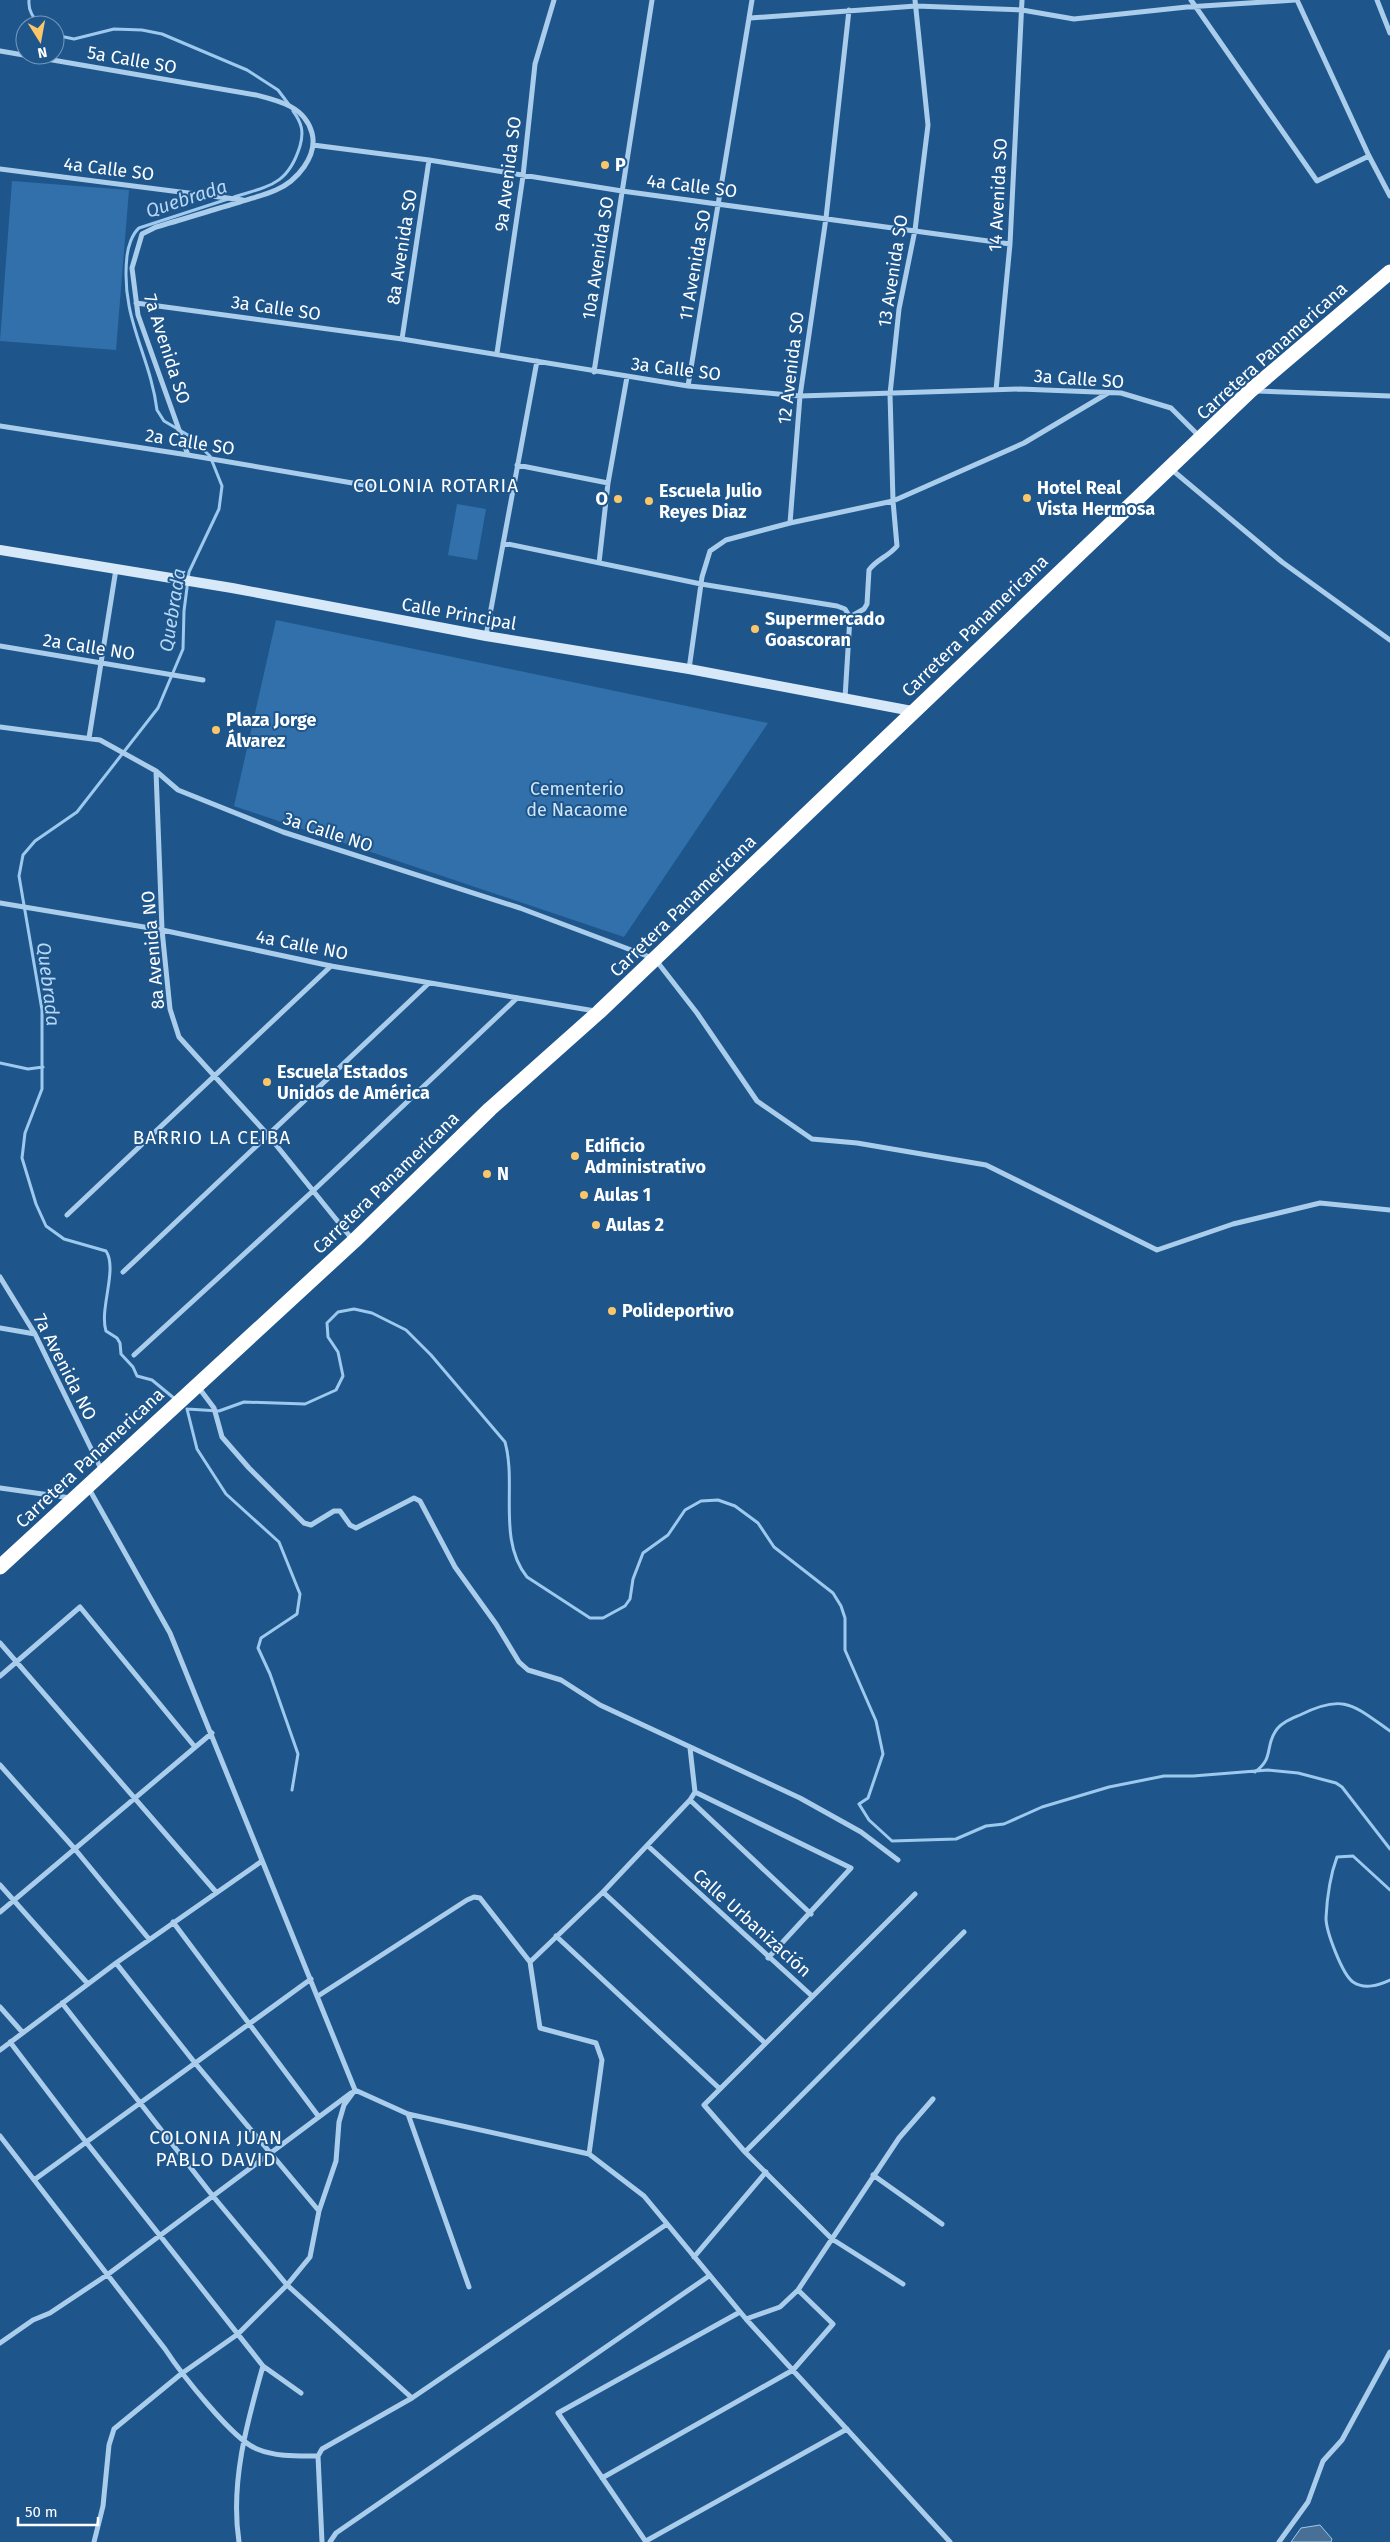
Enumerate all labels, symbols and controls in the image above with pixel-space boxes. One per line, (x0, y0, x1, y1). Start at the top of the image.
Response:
north arrow (15, 15, 65, 65)
street label: 5a Calle SO (86, 41, 178, 79)
text: N (36, 43, 49, 62)
street label: 9a Avenida SO (490, 115, 526, 233)
street label: 14 Avenida SO (984, 137, 1012, 253)
street label: 4a Calle SO (63, 153, 155, 185)
place label: P (615, 154, 626, 176)
marker: P (599, 159, 611, 171)
street label: 4a Calle SO (646, 170, 738, 202)
water label: Quebrada (143, 175, 230, 222)
street label: 8a Avenida SO (382, 188, 422, 306)
street label: 10a Avenida SO (577, 195, 619, 321)
street label: 11 Avenida SO (674, 208, 716, 322)
street label: 13 Avenida SO (873, 213, 913, 329)
street label: Carretera Panamericana (1192, 278, 1352, 424)
street label: 7a Avenida SO (139, 291, 195, 407)
street label: 3a Calle SO (230, 291, 322, 325)
street label: 12 Avenida SO (773, 310, 809, 426)
street label: 3a Calle SO (630, 353, 722, 385)
street label: 3a Calle SO (1033, 365, 1125, 393)
street label: 2a Calle SO (144, 424, 236, 460)
district label: COLONIA ROTARIA (353, 474, 519, 497)
place label: Hotel Real Vista Hermosa (1036, 477, 1155, 520)
place label: Escuela Julio Reyes Diaz (659, 480, 762, 523)
place label: O (596, 488, 608, 510)
marker: Hotel Real Vista Hermosa (1021, 492, 1033, 504)
marker: O (612, 493, 624, 505)
marker: Escuela Julio Reyes Diaz (643, 495, 655, 507)
street label: Carretera Panamericana (897, 550, 1053, 702)
water label: Quebrada (155, 567, 190, 653)
street label: Calle Principal (400, 593, 518, 635)
place label: Supermercado Goascoran (765, 608, 885, 651)
marker: Supermercado Goascoran (749, 623, 761, 635)
street label: 2a Calle NO (42, 629, 136, 665)
place label: Plaza Jorge Álvarez (225, 709, 317, 752)
marker: Plaza Jorge Álvarez (210, 724, 222, 736)
park label: Cementerio de Nacaome (526, 778, 628, 821)
street label: 3a Calle NO (280, 807, 376, 857)
street label: Carretera Panamericana (605, 830, 761, 982)
street label: 8a Avenida NO (137, 890, 169, 1010)
street label: 4a Calle NO (254, 925, 350, 965)
water label: Quebrada (32, 941, 65, 1027)
place label: Escuela Estados Unidos de América (277, 1061, 430, 1104)
marker: Escuela Estados Unidos de América (261, 1076, 273, 1088)
street label: Carretera Panamericana (308, 1107, 464, 1259)
district label: BARRIO LA CEIBA (133, 1126, 291, 1149)
place label: Edificio Administrativo (584, 1135, 706, 1178)
marker: Edificio Administrativo (569, 1150, 581, 1162)
place label: N (497, 1163, 509, 1185)
marker: N (481, 1168, 493, 1180)
place label: Aulas 1 (593, 1184, 651, 1206)
marker: Aulas 1 (578, 1189, 590, 1201)
place label: Aulas 2 (605, 1214, 664, 1236)
marker: Aulas 2 (590, 1219, 602, 1231)
place label: Polideportivo (622, 1300, 734, 1322)
marker: Polideportivo (606, 1305, 618, 1317)
street label: 7a Avenida NO (29, 1310, 101, 1424)
street label: Carretera Panamericana (11, 1383, 169, 1533)
street label: Calle Urbanización (688, 1864, 816, 1982)
district label: COLONIA JUAN PABLO DAVID (149, 2126, 283, 2171)
scale bar (18, 2494, 98, 2526)
text: 50 m (25, 2503, 58, 2521)

